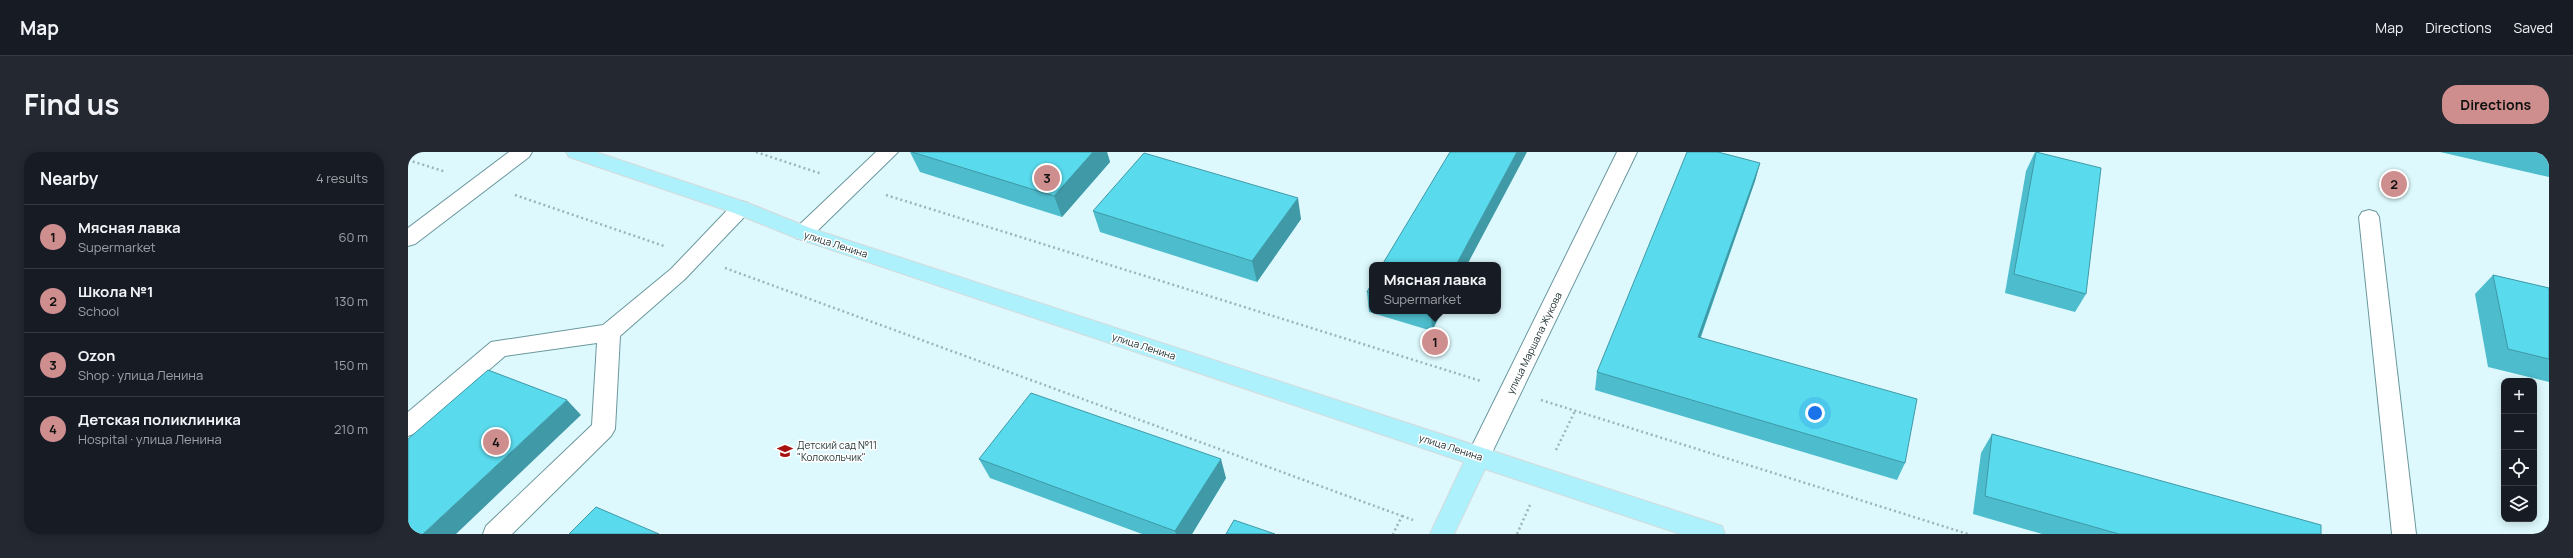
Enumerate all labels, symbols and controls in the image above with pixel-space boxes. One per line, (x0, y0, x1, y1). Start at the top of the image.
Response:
text: Map (20, 15, 59, 41)
text: Map (2375, 18, 2403, 37)
text: Directions (2425, 18, 2492, 37)
text: Saved (2514, 18, 2553, 37)
text: Find us (24, 85, 119, 123)
button: Directions (2442, 85, 2549, 124)
pin: 3 (1034, 163, 1060, 193)
text: Nearby (40, 167, 98, 190)
text: 4 results (316, 169, 368, 187)
pin: 2 (2381, 169, 2407, 199)
text: Мясная лавка (78, 217, 181, 238)
street label: улица Ленина (802, 227, 870, 261)
text: 1 (50, 228, 56, 246)
text: 60 m (338, 228, 368, 246)
text: Supermarket (78, 238, 156, 256)
popup (1369, 262, 1501, 314)
text: Мясная лавка (1384, 269, 1486, 290)
text: Школа №1 (78, 281, 154, 302)
text: Supermarket (1384, 290, 1461, 308)
street label: улица Маршала Жукова (1503, 290, 1565, 396)
text: 2 (49, 292, 57, 310)
text: 130 m (334, 292, 368, 310)
text: School (78, 302, 119, 320)
pin: 1 (1422, 327, 1448, 357)
street label: улица Ленина (1110, 329, 1178, 363)
text: Ozon (78, 345, 115, 366)
text: 3 (49, 356, 57, 374)
text: 150 m (334, 356, 368, 374)
text: Shop · улица Ленина (78, 366, 203, 384)
map controls (2501, 378, 2537, 522)
button: + (2501, 378, 2537, 414)
your location (1805, 403, 1825, 423)
text: Детская поликлиника (78, 409, 241, 430)
button: − (2501, 414, 2537, 450)
text: 4 (49, 420, 57, 438)
text: 210 m (334, 420, 368, 438)
pin: 4 (483, 427, 509, 457)
text: Hospital · улица Ленина (78, 430, 222, 448)
street label: улица Ленина (1417, 430, 1485, 464)
place label: Детский сад №11 "Колокольчик" (797, 438, 877, 464)
school or university icon: Детский сад №11 "Колокольчик" (776, 442, 794, 460)
button: locate (2501, 450, 2537, 486)
button: layers (2501, 486, 2537, 522)

